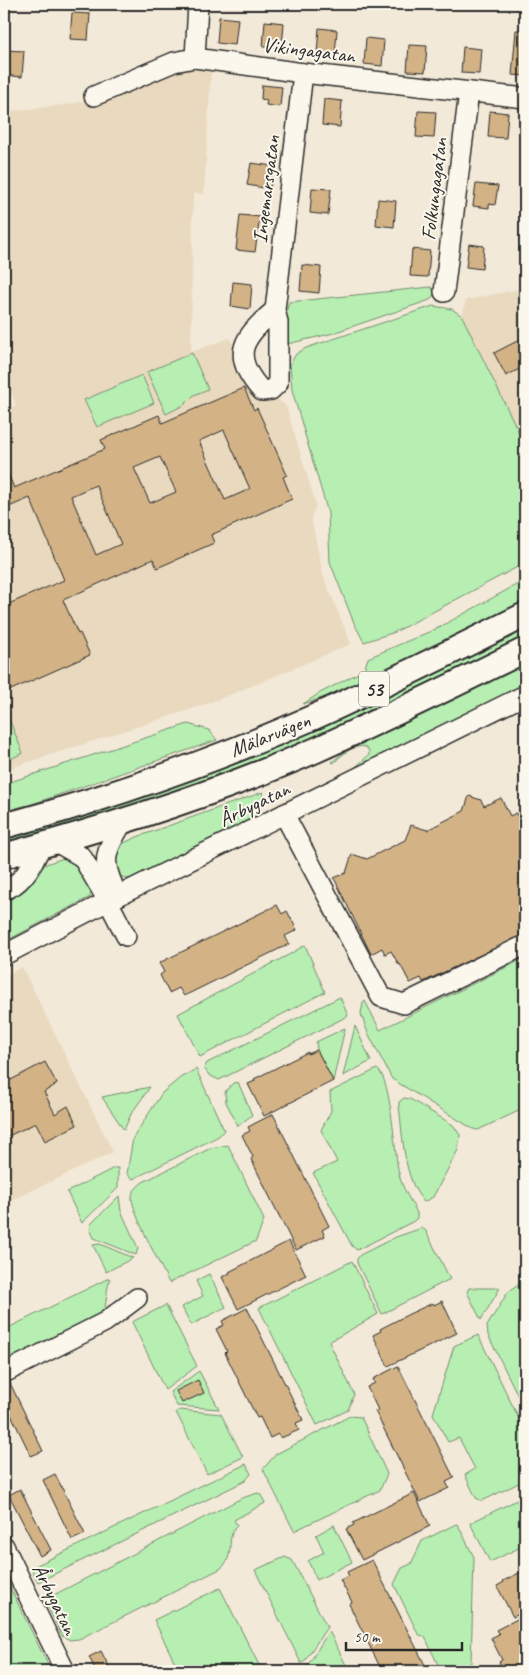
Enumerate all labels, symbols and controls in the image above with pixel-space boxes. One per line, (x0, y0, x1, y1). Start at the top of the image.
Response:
street label: Vikingagatan (261, 31, 358, 69)
street label: Ingemarsgatan (246, 133, 286, 244)
street label: Folkungagatan (415, 136, 453, 241)
road number: 53 (359, 672, 389, 706)
street label: Mälarvägen (226, 707, 315, 763)
street label: Årbygatan (214, 775, 295, 832)
street label: Årbygatan (27, 1559, 84, 1640)
scale bar (346, 1620, 463, 1652)
text: 50 m (354, 1628, 381, 1647)

